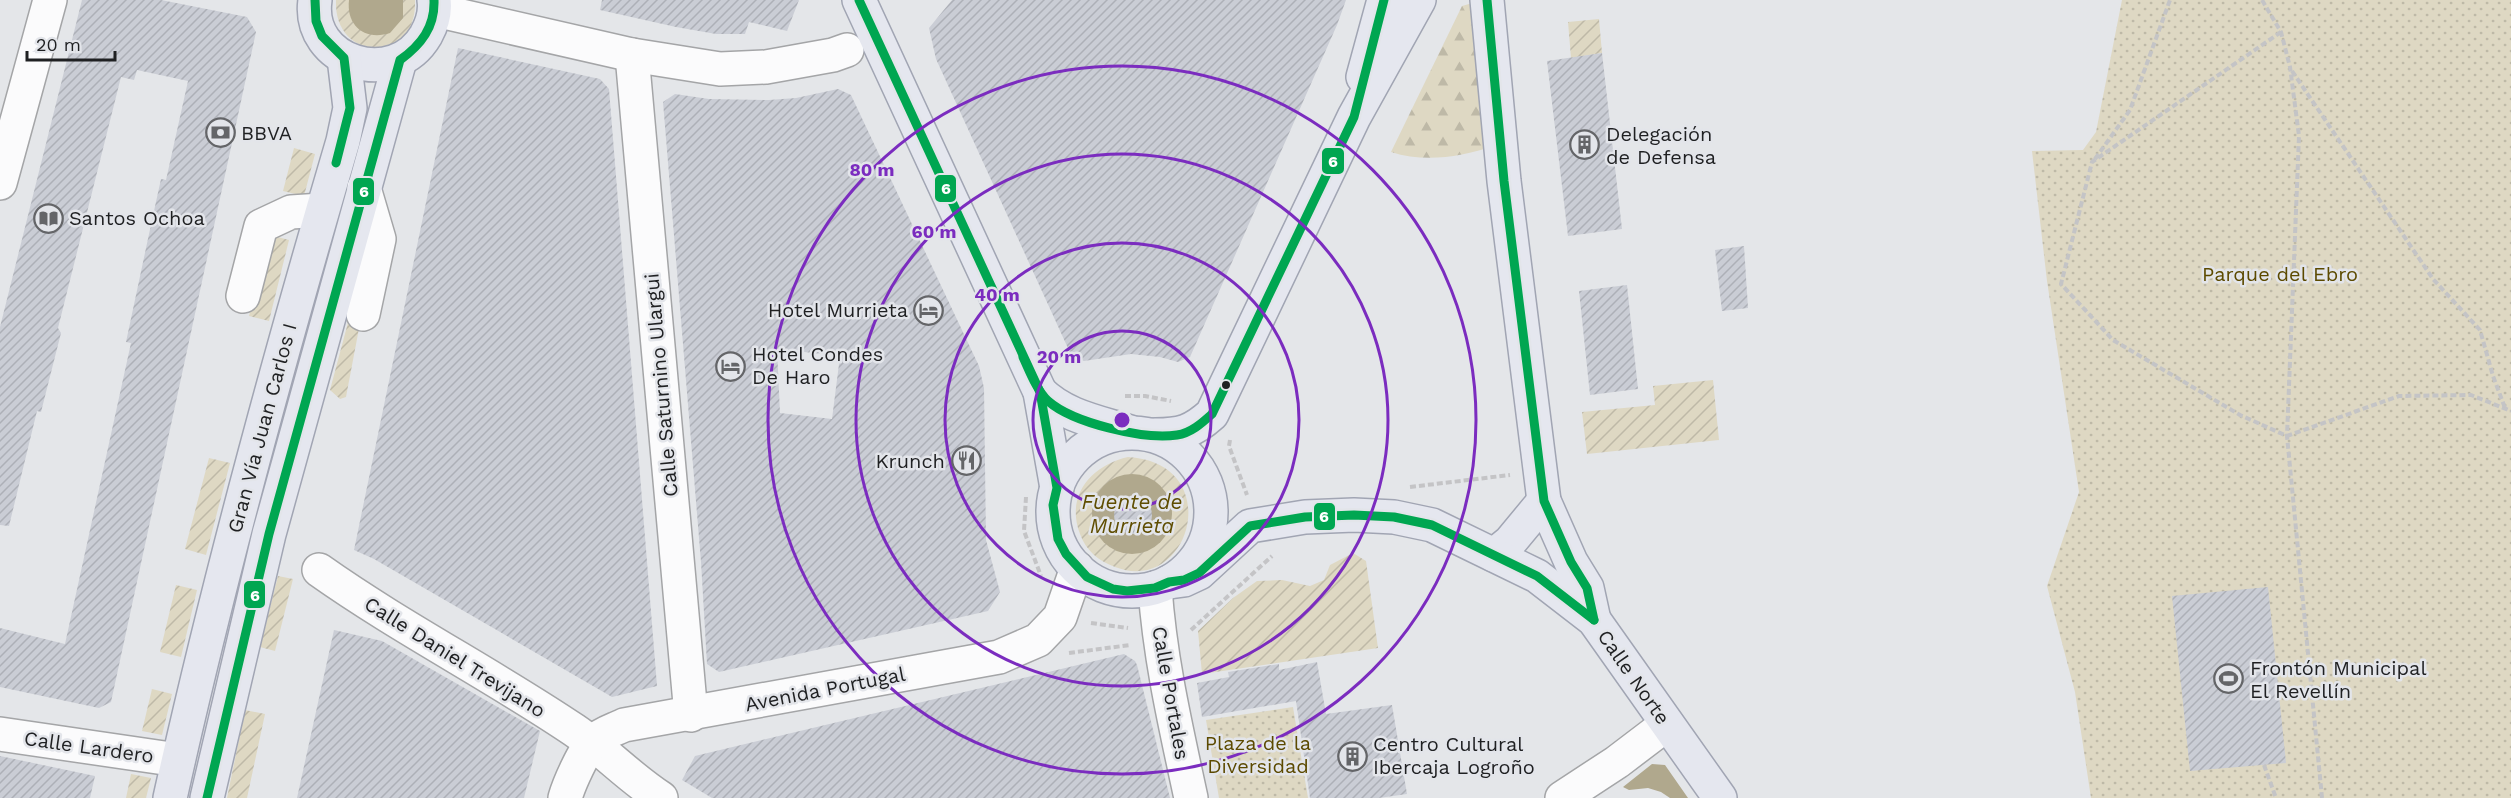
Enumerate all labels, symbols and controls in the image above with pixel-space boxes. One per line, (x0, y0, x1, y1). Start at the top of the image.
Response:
scale bar (27, 24, 116, 62)
text: 20 m (36, 34, 81, 55)
bank icon: BBVA (204, 117, 236, 149)
place label: BBVA (241, 121, 292, 145)
place label: Delegación de Defensa (1606, 122, 1716, 169)
building icon: Delegación de Defensa (1569, 129, 1601, 161)
line badge: 6 (1321, 147, 1345, 175)
text: 6 (1328, 152, 1338, 171)
text: 80 m (850, 159, 894, 180)
line badge: 6 (934, 174, 957, 203)
line badge: 6 (352, 177, 375, 206)
text: 6 (941, 179, 951, 198)
text: 6 (359, 182, 369, 201)
library icon: Santos Ochoa (32, 202, 64, 234)
place label: Santos Ochoa (69, 206, 205, 230)
text: 60 m (912, 221, 956, 242)
park label: Parque del Ebro (2202, 262, 2358, 286)
street label: Calle Saturnino Ulargui (639, 272, 683, 498)
text: 40 m (974, 284, 1020, 305)
hotel icon: Hotel Murrieta (913, 294, 945, 326)
place label: Hotel Murrieta (768, 298, 908, 322)
street label: Gran Vía Juan Carlos I (222, 320, 302, 536)
place label: Hotel Condes De Haro (752, 342, 883, 389)
text: 20 m (1037, 346, 1081, 367)
hotel icon: Hotel Condes De Haro (715, 350, 747, 382)
unlabelled marker (1220, 379, 1232, 391)
centre of rings (1112, 410, 1132, 430)
restaurant icon: Krunch (950, 445, 982, 477)
place label: Krunch (875, 449, 945, 473)
water label: Fuente de Murrieta (1082, 489, 1182, 538)
line badge: 6 (1313, 502, 1336, 531)
text: 6 (1319, 507, 1329, 526)
line badge: 6 (243, 580, 266, 609)
text: 6 (250, 586, 260, 605)
street label: Calle Daniel Trevijano (360, 591, 550, 723)
street label: Calle Portales (1147, 624, 1195, 762)
street label: Calle Norte (1593, 625, 1675, 729)
place label: Frontón Municipal El Revellín (2250, 656, 2427, 703)
street label: Avenida Portugal (743, 662, 907, 716)
sports icon: Frontón Municipal El Revellín (2213, 663, 2245, 695)
street label: Calle Lardero (23, 726, 155, 768)
park label: Plaza de la Diversidad (1205, 731, 1311, 778)
place label: Centro Cultural Ibercaja Logroño (1373, 732, 1535, 779)
building icon: Centro Cultural Ibercaja Logroño (1336, 740, 1368, 772)

